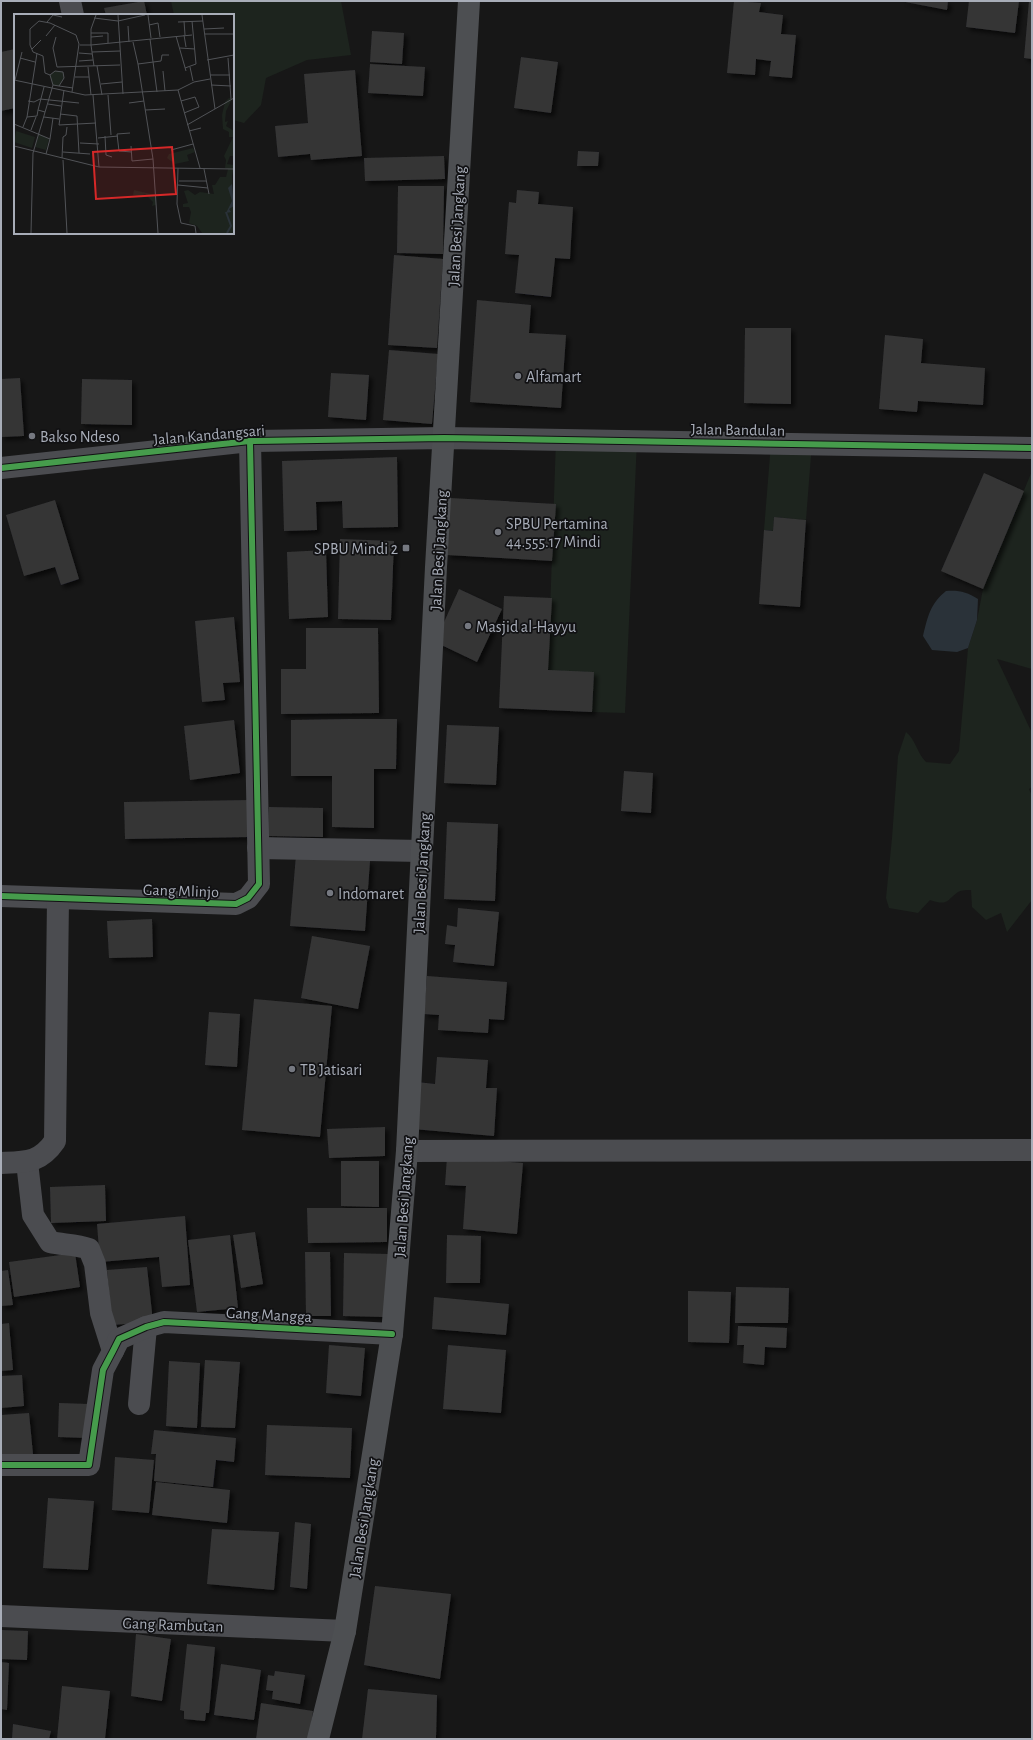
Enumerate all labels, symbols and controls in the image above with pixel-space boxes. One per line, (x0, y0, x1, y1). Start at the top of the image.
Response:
inset map (14, 14, 234, 234)
street label: Jalan Besi Jangkang (446, 165, 468, 287)
place label: Alfamart (526, 369, 581, 385)
marker: Alfamart (513, 371, 523, 381)
street label: Jalan Bandulan (691, 421, 785, 439)
street label: Jalan Kandangsari (153, 422, 266, 448)
place label: Bakso Ndeso (40, 429, 120, 445)
marker: Bakso Ndeso (27, 431, 37, 441)
street label: Jalan Besi Jangkang (428, 489, 450, 611)
place label: SPBU Pertamina 44.555.17 Mindi (506, 516, 608, 550)
marker: SPBU Pertamina 44.555.17 Mindi (493, 527, 503, 537)
place label: SPBU Mindi 2 (314, 541, 398, 557)
marker: SPBU Mindi 2 (401, 543, 411, 553)
place label: Masjid al-Hayyu (476, 619, 576, 636)
marker: Masjid al-Hayyu (463, 621, 473, 631)
street label: Jalan Besi Jangkang (411, 812, 433, 934)
street label: Gang Mlinjo (143, 882, 219, 901)
place label: Indomaret (338, 886, 404, 902)
marker: Indomaret (325, 888, 335, 898)
place label: TB Jatisari (300, 1062, 362, 1078)
marker: TB Jatisari (287, 1064, 297, 1074)
street label: Jalan Besi Jangkang (392, 1136, 416, 1258)
street label: Gang Mangga (226, 1305, 312, 1325)
street label: Jalan Besi Jangkang (347, 1457, 381, 1579)
street label: Gang Rambutan (122, 1615, 224, 1635)

